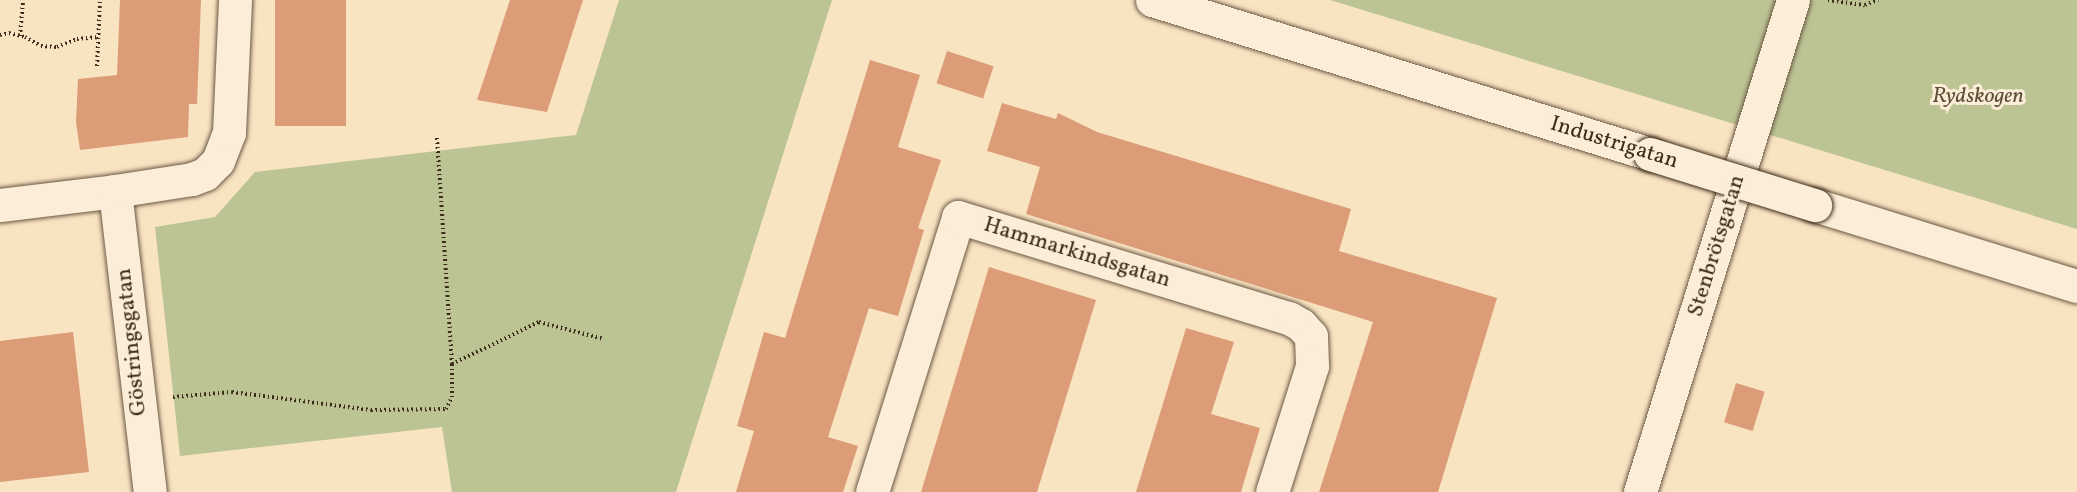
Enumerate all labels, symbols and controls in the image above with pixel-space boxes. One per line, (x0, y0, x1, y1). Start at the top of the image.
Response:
park label: Rydskogen (1932, 84, 2024, 110)
street label: Industrigatan (1547, 111, 1681, 175)
street label: Stenbrötsgatan (1683, 172, 1751, 320)
street label: Hammarkindsgatan (980, 212, 1174, 294)
street label: Göstringsgatan (111, 267, 153, 417)

